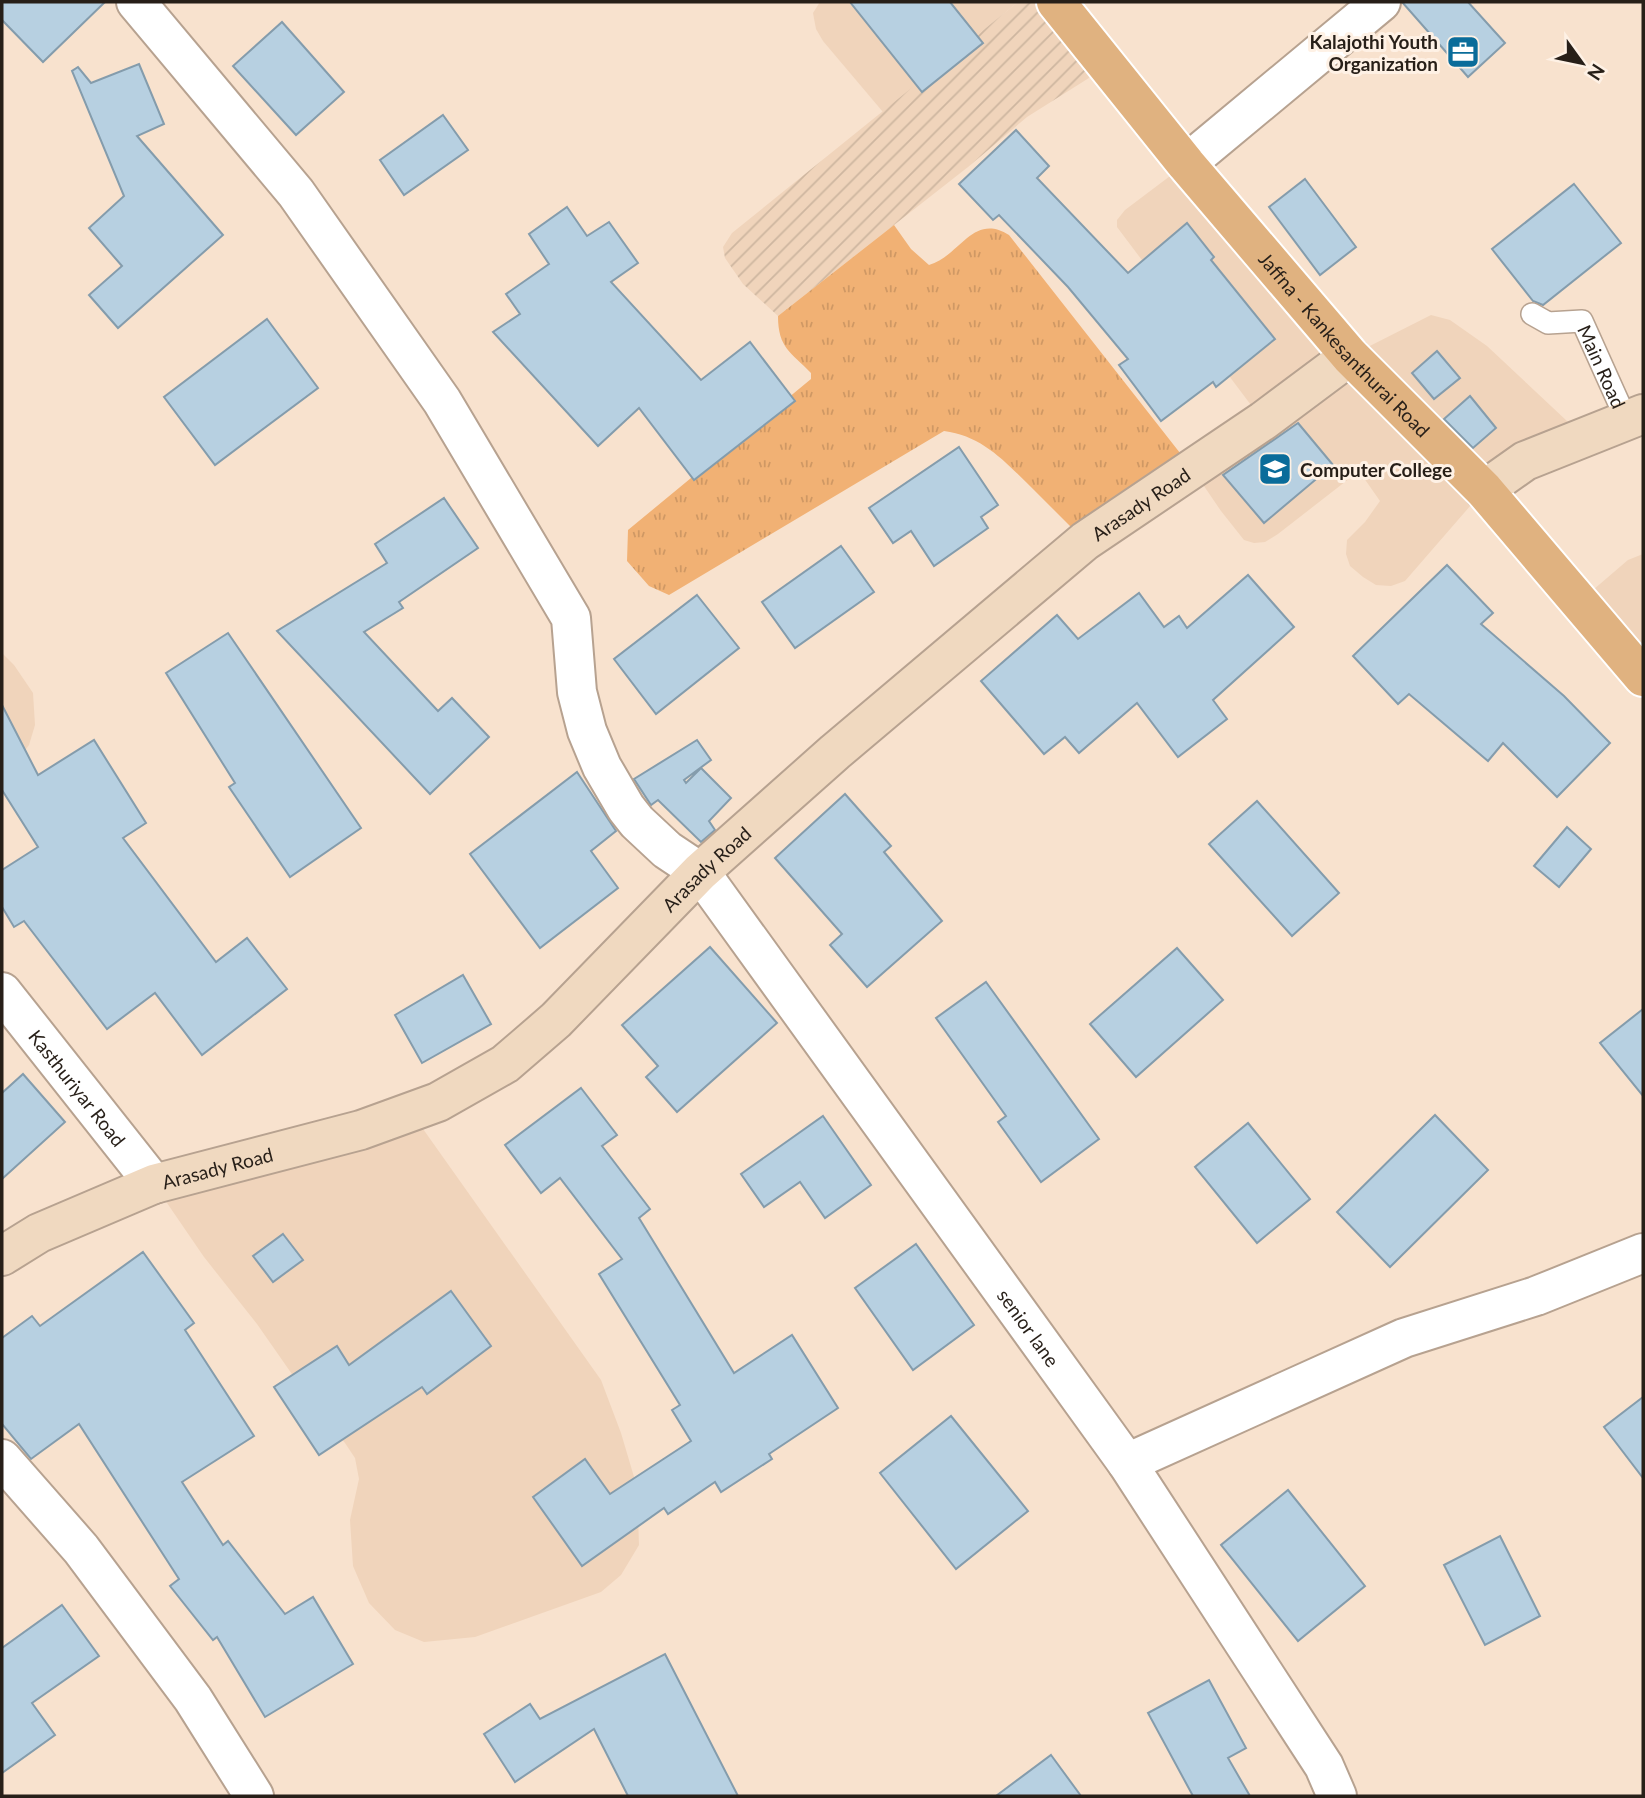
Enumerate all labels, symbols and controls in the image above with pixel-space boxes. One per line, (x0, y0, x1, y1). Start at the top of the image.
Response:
north arrow (1547, 28, 1617, 98)
place label: Kalajothi Youth Organization (1309, 30, 1438, 75)
office icon: Kalajothi Youth Organization (1444, 33, 1482, 71)
text: N (1583, 60, 1610, 85)
street label: Jaffna - Kankesanthurai Road (1255, 247, 1435, 441)
street label: Main Road (1574, 321, 1631, 412)
school or university icon: Computer College (1256, 450, 1294, 488)
place label: Computer College (1300, 458, 1452, 481)
street label: Arasady Road (1087, 462, 1194, 545)
street label: Arasady Road (657, 821, 755, 916)
street label: Kasthuriyar Road (25, 1025, 131, 1151)
street label: Arasady Road (159, 1142, 275, 1193)
street label: senior lane (993, 1284, 1065, 1371)

